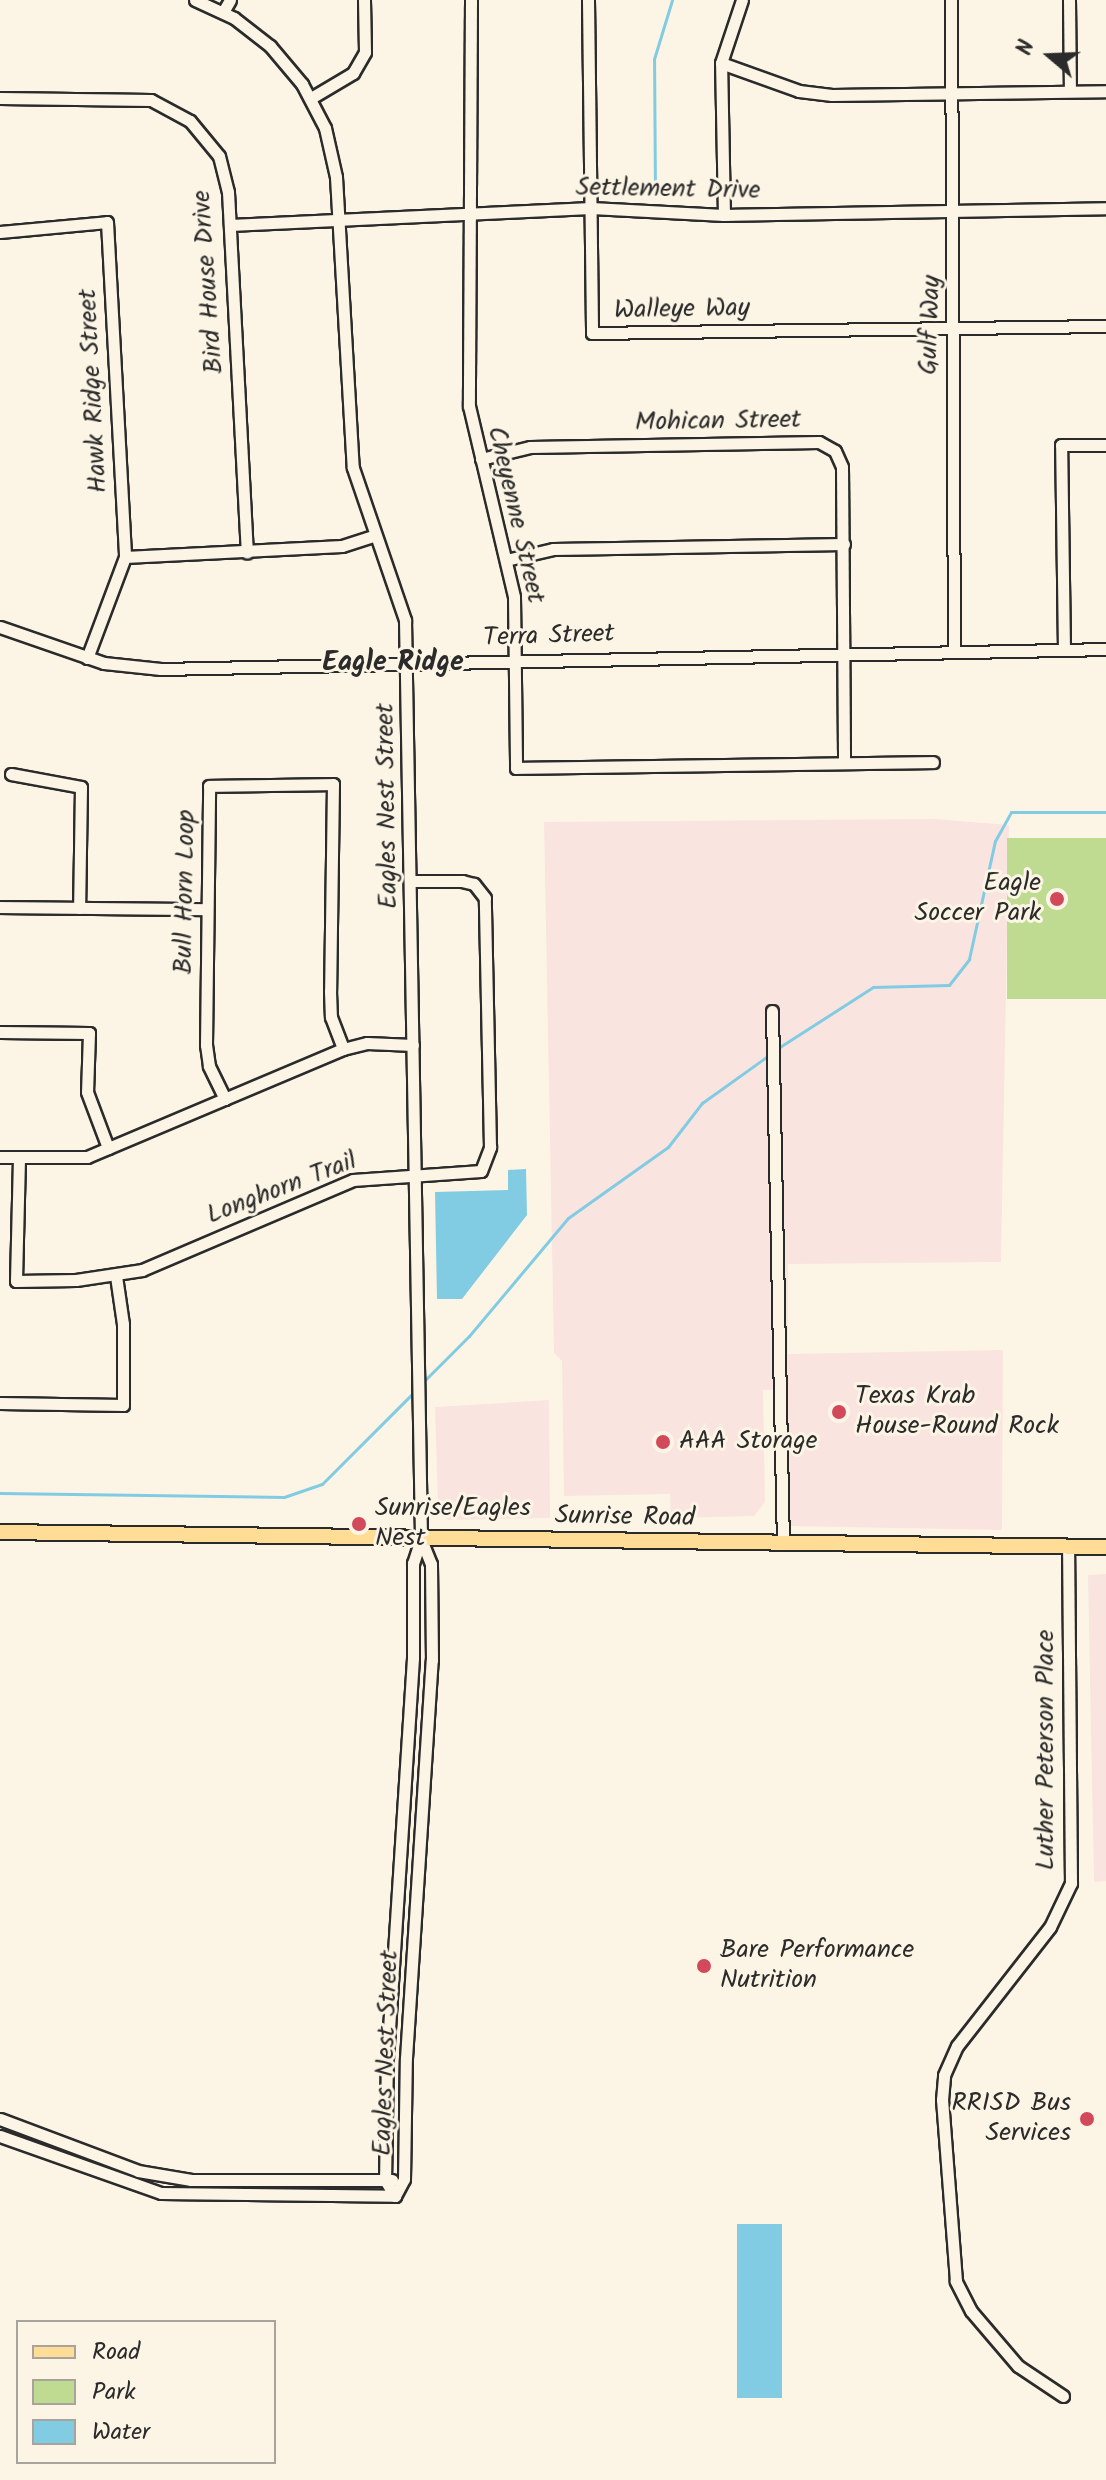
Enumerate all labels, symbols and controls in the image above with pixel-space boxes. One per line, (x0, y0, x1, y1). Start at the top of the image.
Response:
north arrow (1010, 16, 1090, 96)
text: N (1008, 36, 1046, 60)
street label: Settlement Drive (575, 173, 761, 207)
street label: Bird House Drive (187, 189, 231, 375)
street label: Gulf Way (914, 275, 948, 375)
street label: Hawk Ridge Street (73, 288, 115, 494)
street label: Walleye Way (614, 293, 750, 327)
street label: Mohican Street (635, 405, 801, 439)
street label: Cheyenne Street (479, 423, 551, 607)
street label: Terra Street (483, 619, 615, 655)
district label: Eagle Ridge (322, 646, 464, 680)
street label: Eagles Nest Street (371, 703, 405, 909)
street label: Bull Horn Loop (169, 809, 203, 975)
place label: Eagle Soccer Park (914, 868, 1041, 930)
marker: Eagle Soccer Park (1048, 890, 1066, 908)
street label: Longhorn Trail (203, 1146, 361, 1232)
place label: Texas Krab House-Round Rock (855, 1381, 1059, 1442)
marker: Texas Krab House-Round Rock (830, 1403, 848, 1421)
place label: AAA Storage (679, 1426, 817, 1458)
marker: AAA Storage (654, 1433, 672, 1451)
place label: Sunrise/Eagles Nest (375, 1493, 531, 1554)
street label: Sunrise Road (555, 1501, 695, 1535)
marker: Sunrise/Eagles Nest (350, 1515, 368, 1533)
street label: Luther Peterson Place (1031, 1630, 1063, 1870)
place label: Bare Performance Nutrition (720, 1935, 914, 1996)
street label: Eagles Nest Street (368, 1949, 406, 2157)
marker: Bare Performance Nutrition (695, 1957, 713, 1975)
place label: RRISD Bus Services (951, 2088, 1071, 2150)
marker: RRISD Bus Services (1078, 2110, 1096, 2128)
legend (16, 2320, 276, 2464)
text: Road (92, 2333, 140, 2372)
text: Park (92, 2373, 136, 2412)
text: Water (92, 2413, 150, 2452)

